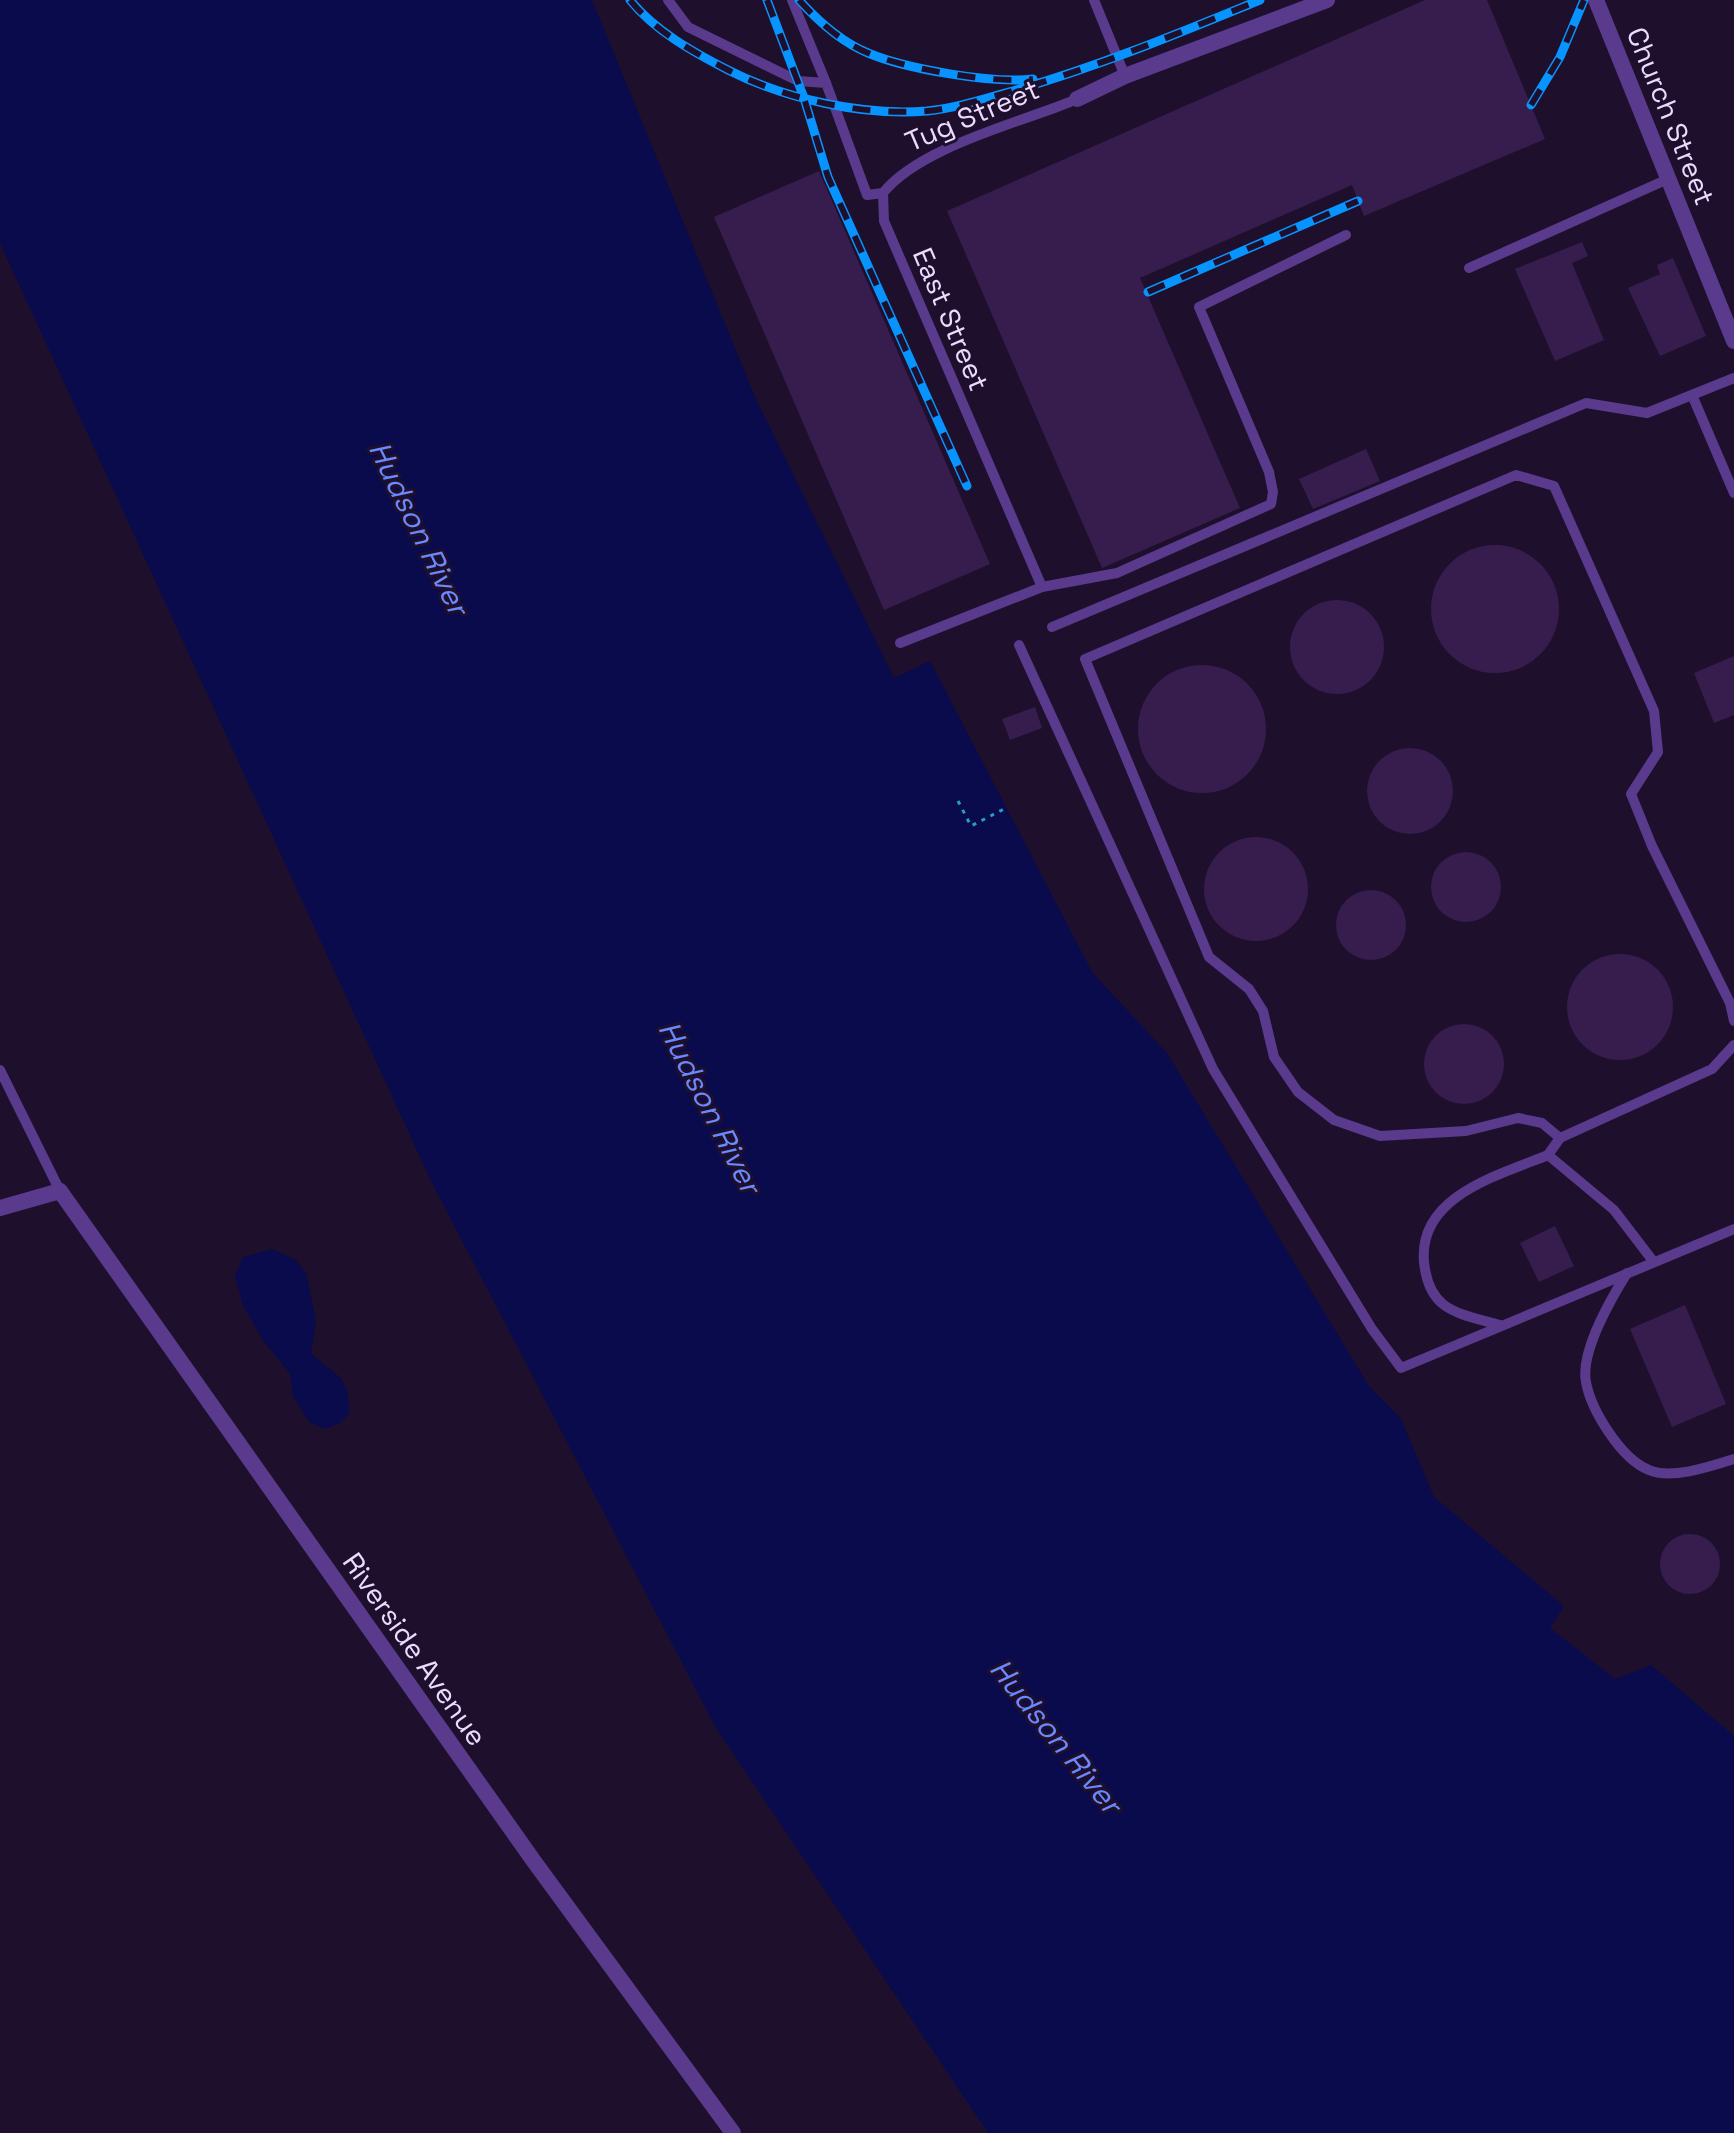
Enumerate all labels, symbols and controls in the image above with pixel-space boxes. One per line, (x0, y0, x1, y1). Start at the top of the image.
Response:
street label: Church Street (1619, 22, 1723, 210)
street label: Tug Street (900, 71, 1044, 159)
street label: East Street (905, 242, 997, 396)
water label: Hudson River (360, 435, 479, 624)
water label: Hudson River (650, 1014, 771, 1202)
street label: Riverside Avenue (335, 1545, 495, 1753)
water label: Hudson River (981, 1650, 1132, 1824)

